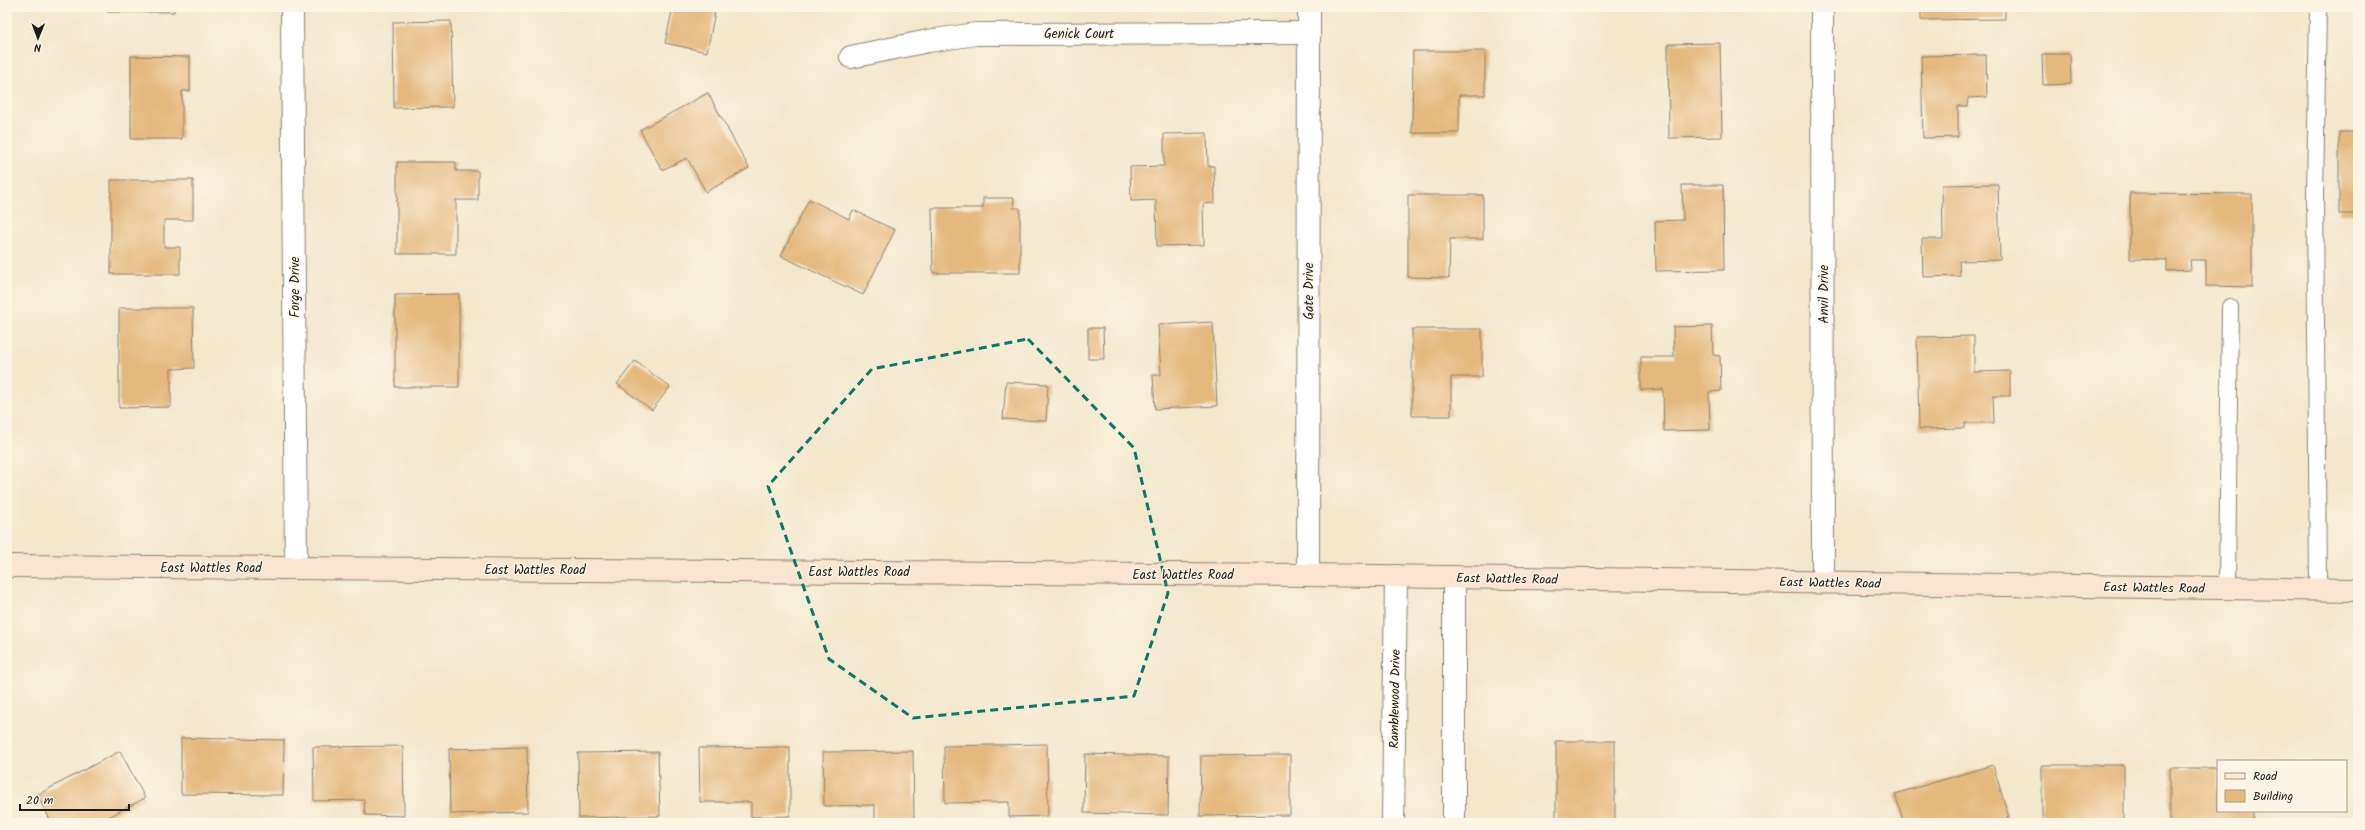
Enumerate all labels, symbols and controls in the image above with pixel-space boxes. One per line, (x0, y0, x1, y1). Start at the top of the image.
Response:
north arrow (18, 18, 58, 58)
street label: Genick Court (1044, 24, 1115, 45)
text: N (34, 38, 41, 56)
street label: Forge Drive (285, 256, 306, 318)
street label: Gate Drive (1299, 262, 1320, 320)
street label: Anvil Drive (1814, 264, 1835, 323)
street label: East Wattles Road (160, 558, 262, 579)
street label: East Wattles Road (484, 560, 586, 581)
street label: East Wattles Road (808, 562, 910, 583)
street label: East Wattles Road (1132, 565, 1234, 586)
street label: East Wattles Road (1456, 568, 1558, 591)
street label: East Wattles Road (1779, 572, 1881, 595)
street label: East Wattles Road (2103, 577, 2205, 600)
street label: Ramblewood Drive (1384, 649, 1407, 749)
legend (2217, 760, 2347, 812)
text: Road (2253, 767, 2278, 786)
scale bar (20, 786, 129, 812)
text: Building (2253, 787, 2293, 806)
text: 20 m (26, 791, 54, 810)

